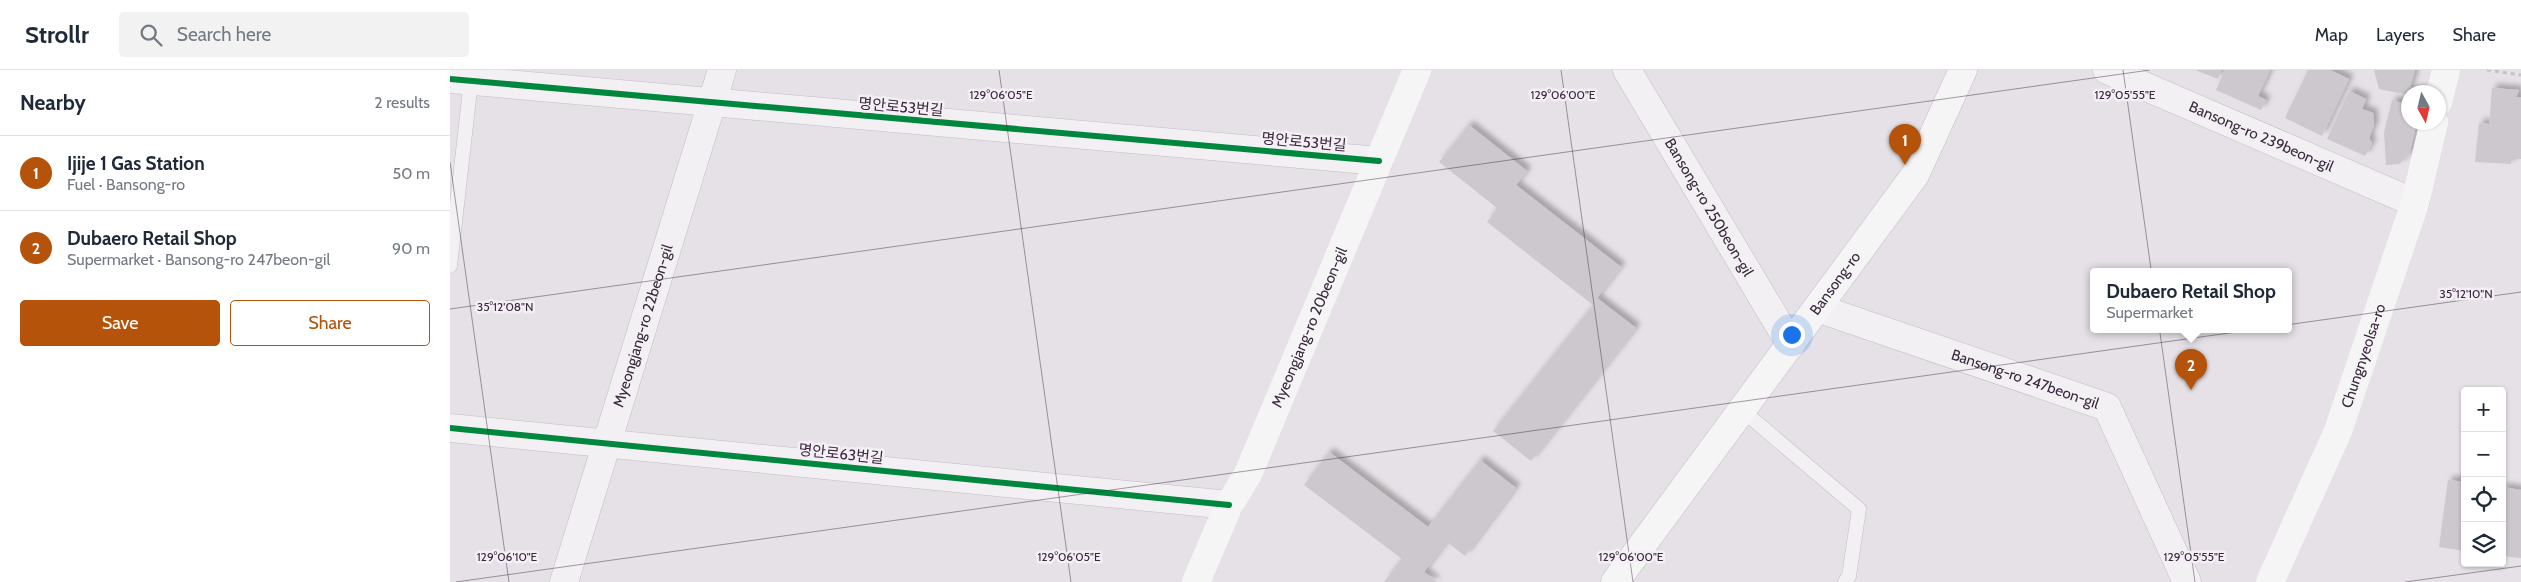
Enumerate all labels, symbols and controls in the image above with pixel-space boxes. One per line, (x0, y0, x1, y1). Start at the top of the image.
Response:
search box (119, 12, 469, 57)
text: Strollr (25, 20, 89, 49)
icon: search (137, 21, 165, 49)
text: Search here (177, 23, 271, 46)
text: Map (2315, 24, 2348, 46)
text: Layers (2376, 24, 2425, 46)
text: Share (2453, 24, 2496, 46)
north arrow (2401, 85, 2446, 130)
text: 129°06'05"E (969, 87, 1033, 102)
text: 129°06'00"E (1530, 87, 1596, 102)
text: 129°05'55"E (2095, 87, 2156, 102)
text: Nearby (20, 90, 86, 115)
text: 2 results (374, 93, 430, 112)
street label: 명안로53번길 (858, 94, 944, 120)
street label: Bansong-ro 239beon-gil (2186, 98, 2337, 176)
pin: 1 (1889, 124, 1921, 165)
street label: 명안로53번길 (1261, 129, 1347, 155)
street label: Bansong-ro 250beon-gil (1661, 135, 1757, 280)
text: Ijije 1 Gas Station (67, 152, 205, 175)
text: 1 (33, 164, 39, 183)
text: 50 m (393, 164, 430, 183)
text: Fuel · Bansong-ro (67, 175, 185, 194)
text: Dubaero Retail Shop (67, 227, 237, 250)
text: 2 (32, 239, 40, 258)
text: 90 m (392, 239, 430, 258)
street label: Myeongjang-ro 22beon-gil (609, 242, 677, 410)
street label: Myeongjang-ro 20beon-gil (1268, 244, 1351, 410)
street label: Bansong-ro (1806, 248, 1864, 319)
text: Supermarket · Bansong-ro 247beon-gil (67, 250, 330, 269)
popup (2090, 268, 2292, 333)
text: Dubaero Retail Shop (2106, 280, 2276, 303)
text: 35°12'10"N (2439, 286, 2493, 301)
text: 35°12'08"N (477, 299, 533, 314)
button: Save (20, 300, 220, 346)
button: Share (230, 300, 430, 346)
street label: Chungnyeolsa-ro (2337, 301, 2389, 410)
text: Supermarket (2106, 303, 2193, 322)
your location (1779, 322, 1805, 348)
street label: Bansong-ro 247beon-gil (1949, 346, 2102, 413)
pin: 2 (2175, 349, 2207, 390)
map controls (2461, 387, 2506, 567)
button: + (2461, 387, 2506, 432)
button: − (2461, 432, 2506, 477)
street label: 명안로63번길 (797, 441, 885, 467)
button: locate (2461, 477, 2506, 522)
button: layers (2461, 522, 2506, 567)
text: 129°06'10"E (477, 549, 538, 564)
text: 129°06'05"E (1037, 549, 1101, 564)
text: 129°06'00"E (1598, 549, 1664, 564)
text: 129°05'55"E (2164, 549, 2225, 564)

